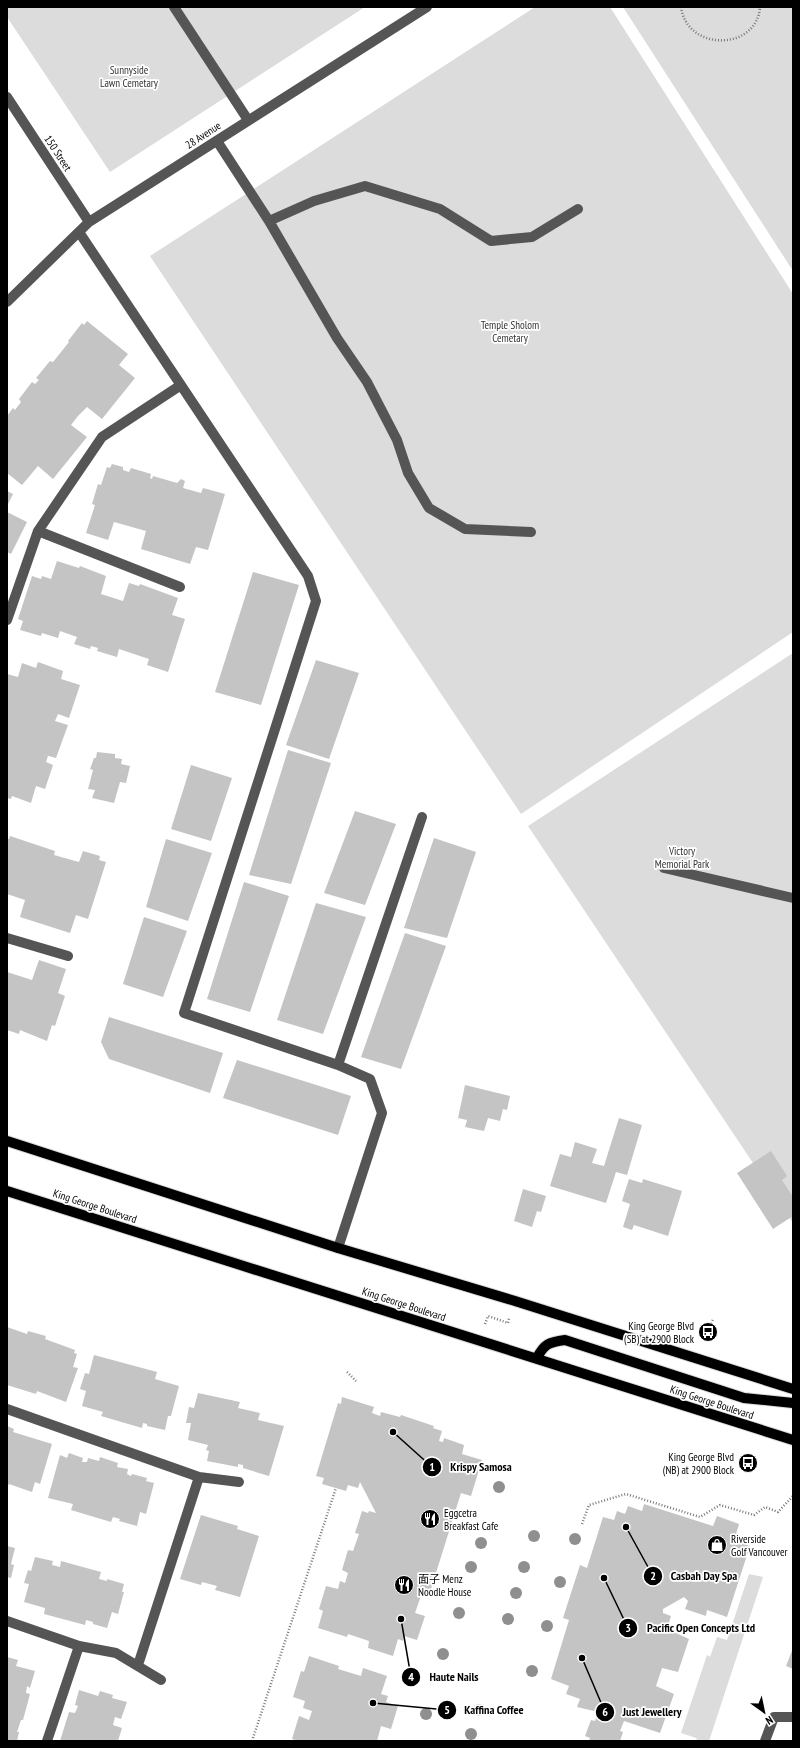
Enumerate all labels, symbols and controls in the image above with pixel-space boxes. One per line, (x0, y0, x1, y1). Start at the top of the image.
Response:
park label: Sunnyside Lawn Cemetary (100, 63, 159, 90)
street label: 28 Avenue (183, 118, 224, 152)
street label: 150 Street (41, 132, 75, 174)
park label: Temple Sholom Cemetary (481, 318, 539, 345)
park label: Victory Memorial Park (655, 844, 710, 871)
street label: King George Boulevard (51, 1186, 139, 1226)
street label: King George Boulevard (360, 1284, 448, 1324)
place label: King George Blvd (SB) at 2900 Block (624, 1319, 695, 1346)
bus stop icon: King George Blvd (SB) at 2900 Block (697, 1321, 719, 1343)
street label: King George Boulevard (668, 1382, 756, 1422)
place label: King George Blvd (NB) at 2900 Block (663, 1450, 735, 1477)
bus stop icon: King George Blvd (NB) at 2900 Block (737, 1452, 759, 1474)
callout: Krispy Samosa (422, 1455, 519, 1479)
text: 1 (429, 1459, 435, 1474)
text: Krispy Samosa (450, 1459, 512, 1474)
place label: Eggcetra Breakfast Cafe (444, 1506, 499, 1533)
restaurant icon: Eggcetra Breakfast Cafe (419, 1508, 441, 1530)
place label: Riverside Golf Vancouver (731, 1532, 788, 1559)
shop icon: Riverside Golf Vancouver (706, 1534, 728, 1556)
callout: Casbah Day Spa (643, 1564, 746, 1588)
text: 2 (650, 1568, 656, 1583)
text: Casbah Day Spa (671, 1568, 737, 1583)
place label: 面子 Menz Noodle House (418, 1572, 472, 1599)
restaurant icon: 面子 Menz Noodle House (393, 1574, 415, 1596)
callout: Pacific Open Concepts Ltd (618, 1616, 763, 1640)
text: 3 (625, 1620, 631, 1635)
text: Pacific Open Concepts Ltd (647, 1620, 755, 1635)
callout: Haute Nails (401, 1665, 486, 1689)
text: 4 (408, 1669, 414, 1684)
text: Haute Nails (429, 1669, 479, 1684)
north arrow (744, 1692, 784, 1732)
callout: Kaffina Coffee (437, 1698, 532, 1722)
callout: Just Jewellery (595, 1700, 690, 1724)
text: 5 (444, 1702, 450, 1717)
text: Kaffina Coffee (464, 1702, 524, 1717)
text: 6 (602, 1704, 608, 1719)
text: Just Jewellery (621, 1704, 682, 1719)
text: N (763, 1713, 776, 1728)

